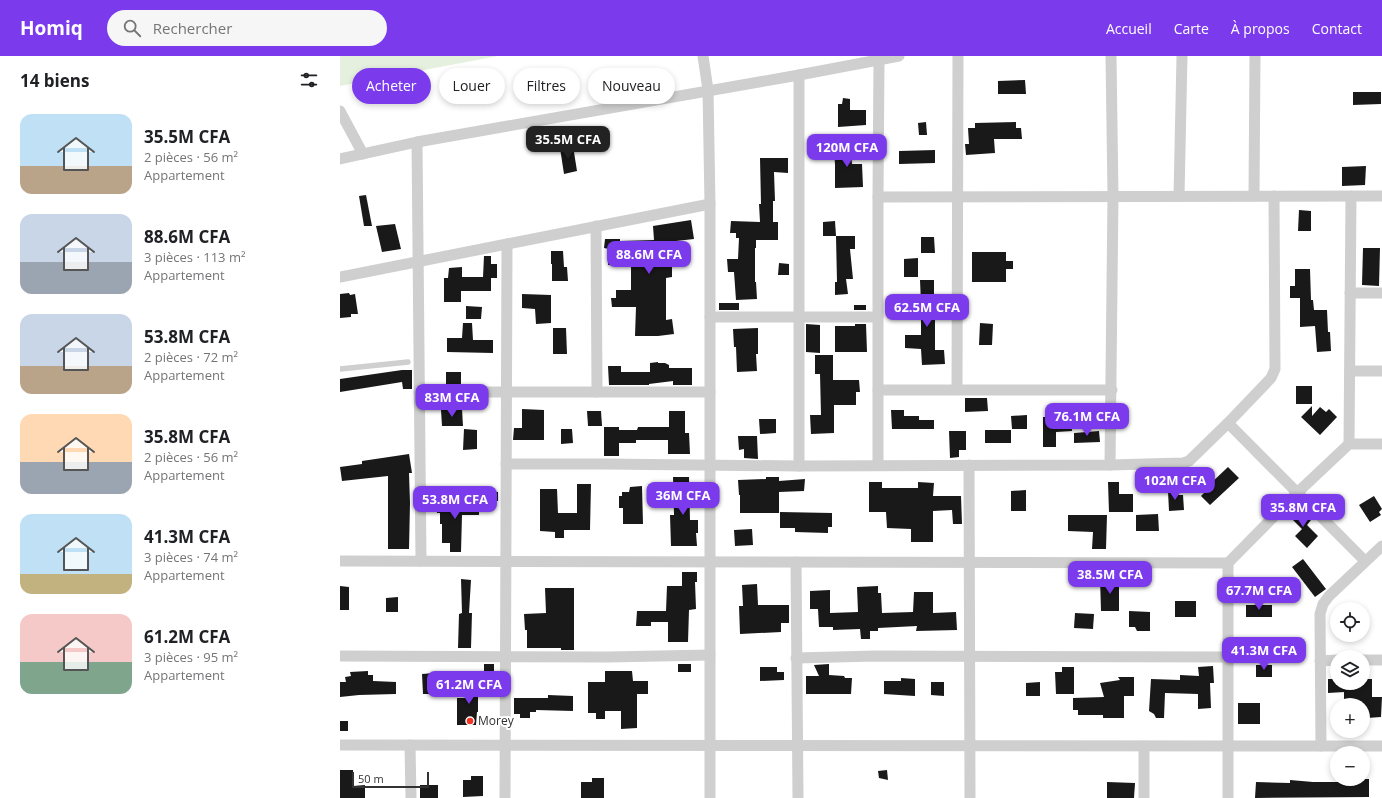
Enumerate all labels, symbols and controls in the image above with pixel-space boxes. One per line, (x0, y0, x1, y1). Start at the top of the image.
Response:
search box (107, 10, 387, 46)
text: Homiq (20, 15, 83, 41)
icon: search (121, 17, 143, 39)
text: Rechercher (153, 18, 232, 38)
text: Accueil (1106, 19, 1152, 38)
text: Carte (1174, 19, 1209, 38)
text: À propos (1231, 19, 1290, 38)
text: Contact (1312, 19, 1362, 38)
chip: Acheter (352, 68, 431, 104)
chip: Louer (439, 68, 505, 104)
chip: Filtres (513, 68, 580, 104)
chip: Nouveau (588, 68, 675, 104)
text: 14 biens (20, 69, 89, 92)
icon: filters (298, 69, 320, 91)
text: 35.5M CFA (144, 125, 230, 148)
pin: 35.5M CFA (522, 126, 614, 160)
icon: home (52, 130, 100, 178)
text: 35.5M CFA (535, 130, 601, 148)
pin: 120M CFA (806, 134, 888, 168)
text: 120M CFA (816, 138, 878, 156)
text: 2 pièces · 56 m² (144, 148, 238, 166)
text: Appartement (144, 166, 225, 184)
text: 88.6M CFA (144, 225, 230, 248)
icon: home (52, 230, 100, 278)
pin: 88.6M CFA (603, 241, 695, 275)
text: 88.6M CFA (616, 245, 682, 263)
text: 3 pièces · 113 m² (144, 248, 245, 266)
text: Appartement (144, 266, 225, 284)
pin: 62.5M CFA (881, 294, 973, 328)
text: 62.5M CFA (894, 298, 960, 316)
text: 53.8M CFA (144, 325, 230, 348)
icon: home (52, 330, 100, 378)
text: 2 pièces · 72 m² (144, 348, 238, 366)
text: Appartement (144, 366, 225, 384)
pin: 83M CFA (415, 384, 489, 418)
text: 83M CFA (425, 388, 479, 406)
pin: 76.1M CFA (1041, 403, 1133, 437)
text: 76.1M CFA (1054, 407, 1120, 425)
text: 35.8M CFA (144, 425, 230, 448)
icon: home (52, 430, 100, 478)
text: 2 pièces · 56 m² (144, 448, 238, 466)
text: Appartement (144, 466, 225, 484)
pin: 102M CFA (1134, 467, 1216, 501)
text: 102M CFA (1144, 471, 1206, 489)
pin: 36M CFA (646, 482, 720, 516)
pin: 53.8M CFA (409, 486, 501, 520)
text: 36M CFA (656, 486, 710, 504)
text: 53.8M CFA (422, 490, 488, 508)
pin: 35.8M CFA (1257, 494, 1349, 528)
text: 35.8M CFA (1270, 498, 1336, 516)
text: 41.3M CFA (144, 525, 230, 548)
icon: home (52, 530, 100, 578)
text: 3 pièces · 74 m² (144, 548, 238, 566)
pin: 38.5M CFA (1064, 561, 1156, 595)
text: 38.5M CFA (1077, 565, 1143, 583)
text: Appartement (144, 566, 225, 584)
pin: 67.7M CFA (1213, 577, 1305, 611)
text: 67.7M CFA (1226, 581, 1292, 599)
map controls (1330, 602, 1370, 786)
button: locate (1330, 602, 1370, 642)
text: 61.2M CFA (144, 625, 230, 648)
icon: home (52, 630, 100, 678)
pin: 41.3M CFA (1218, 637, 1310, 671)
text: 41.3M CFA (1231, 641, 1297, 659)
text: 3 pièces · 95 m² (144, 648, 238, 666)
button: layers (1330, 650, 1370, 690)
text: Appartement (144, 666, 225, 684)
pin: 61.2M CFA (423, 671, 515, 705)
text: 61.2M CFA (436, 675, 502, 693)
button: + (1330, 698, 1370, 738)
place label: Morey (478, 712, 515, 729)
marker: Morey (465, 716, 475, 726)
button: − (1330, 746, 1370, 786)
scale bar (352, 770, 429, 789)
text: 50 m (358, 771, 384, 786)

